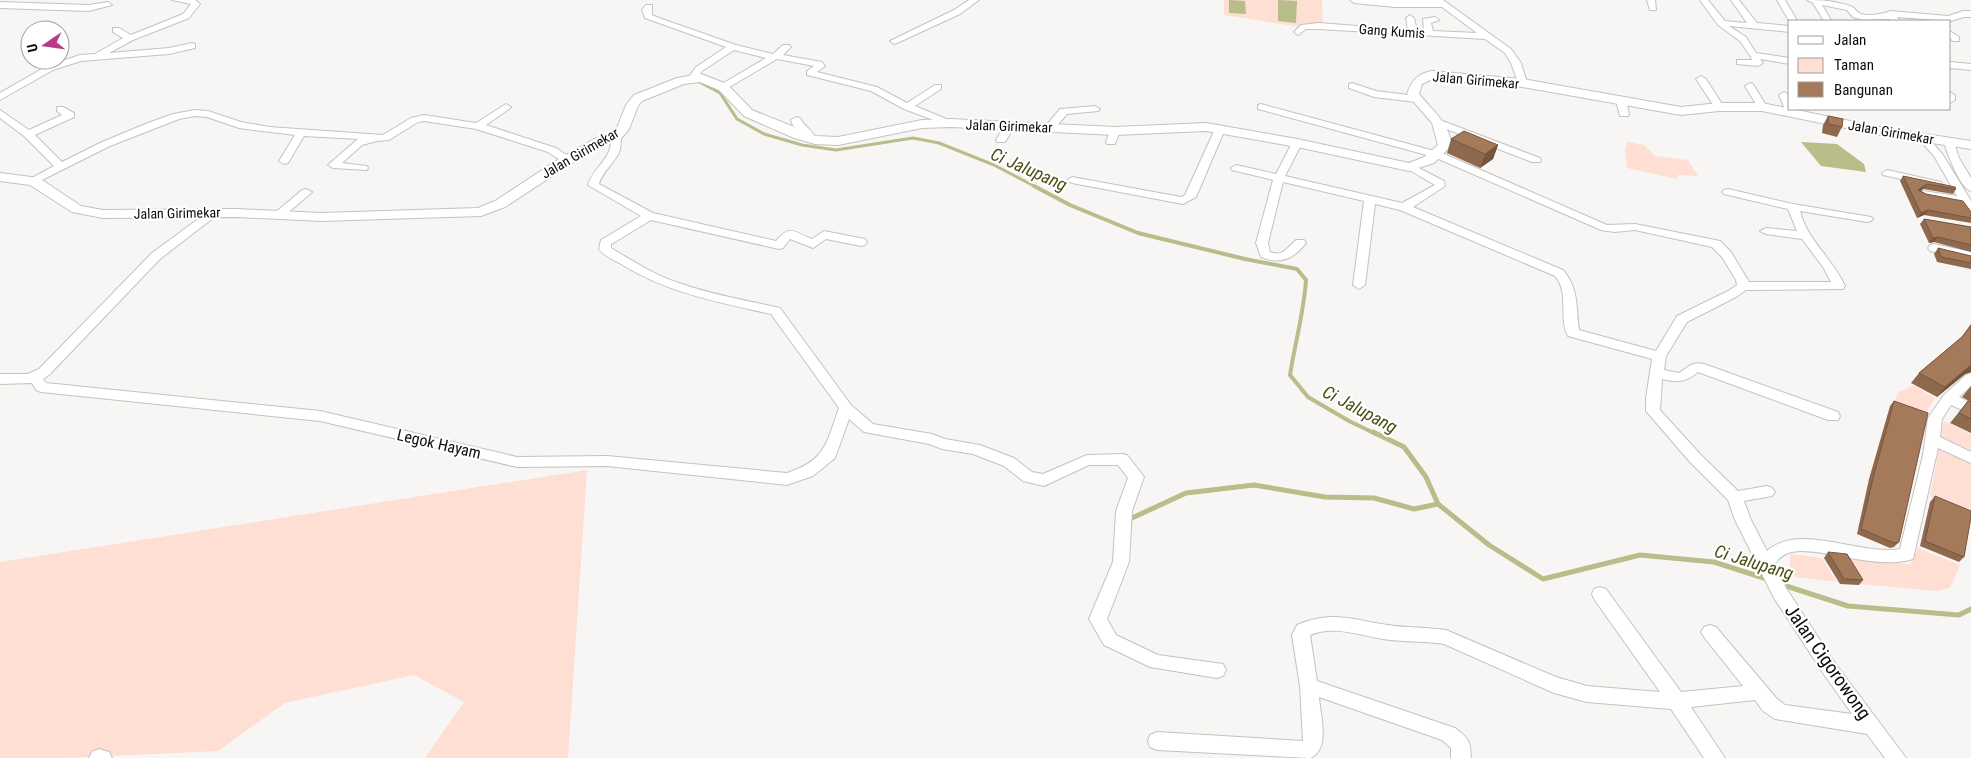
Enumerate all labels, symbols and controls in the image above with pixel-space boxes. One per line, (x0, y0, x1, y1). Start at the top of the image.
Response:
north arrow (20, 20, 70, 70)
legend (1788, 20, 1951, 110)
street label: Gang Kumis (1358, 21, 1426, 41)
text: Jalan (1834, 31, 1866, 49)
text: U (24, 42, 41, 54)
text: Taman (1834, 56, 1874, 74)
street label: Jalan Girimekar (1432, 68, 1520, 92)
text: Bangunan (1834, 81, 1893, 99)
street label: Jalan Girimekar (965, 116, 1053, 136)
street label: Jalan Girimekar (1847, 117, 1935, 147)
street label: Jalan Girimekar (538, 124, 622, 182)
water label: Ci Jalupang (988, 143, 1071, 195)
street label: Jalan Girimekar (133, 204, 221, 222)
water label: Ci Jalupang (1319, 381, 1401, 438)
street label: Legok Hayam (395, 425, 483, 463)
water label: Ci Jalupang (1712, 540, 1796, 584)
street label: Jalan Cigorowong (1780, 600, 1876, 724)

